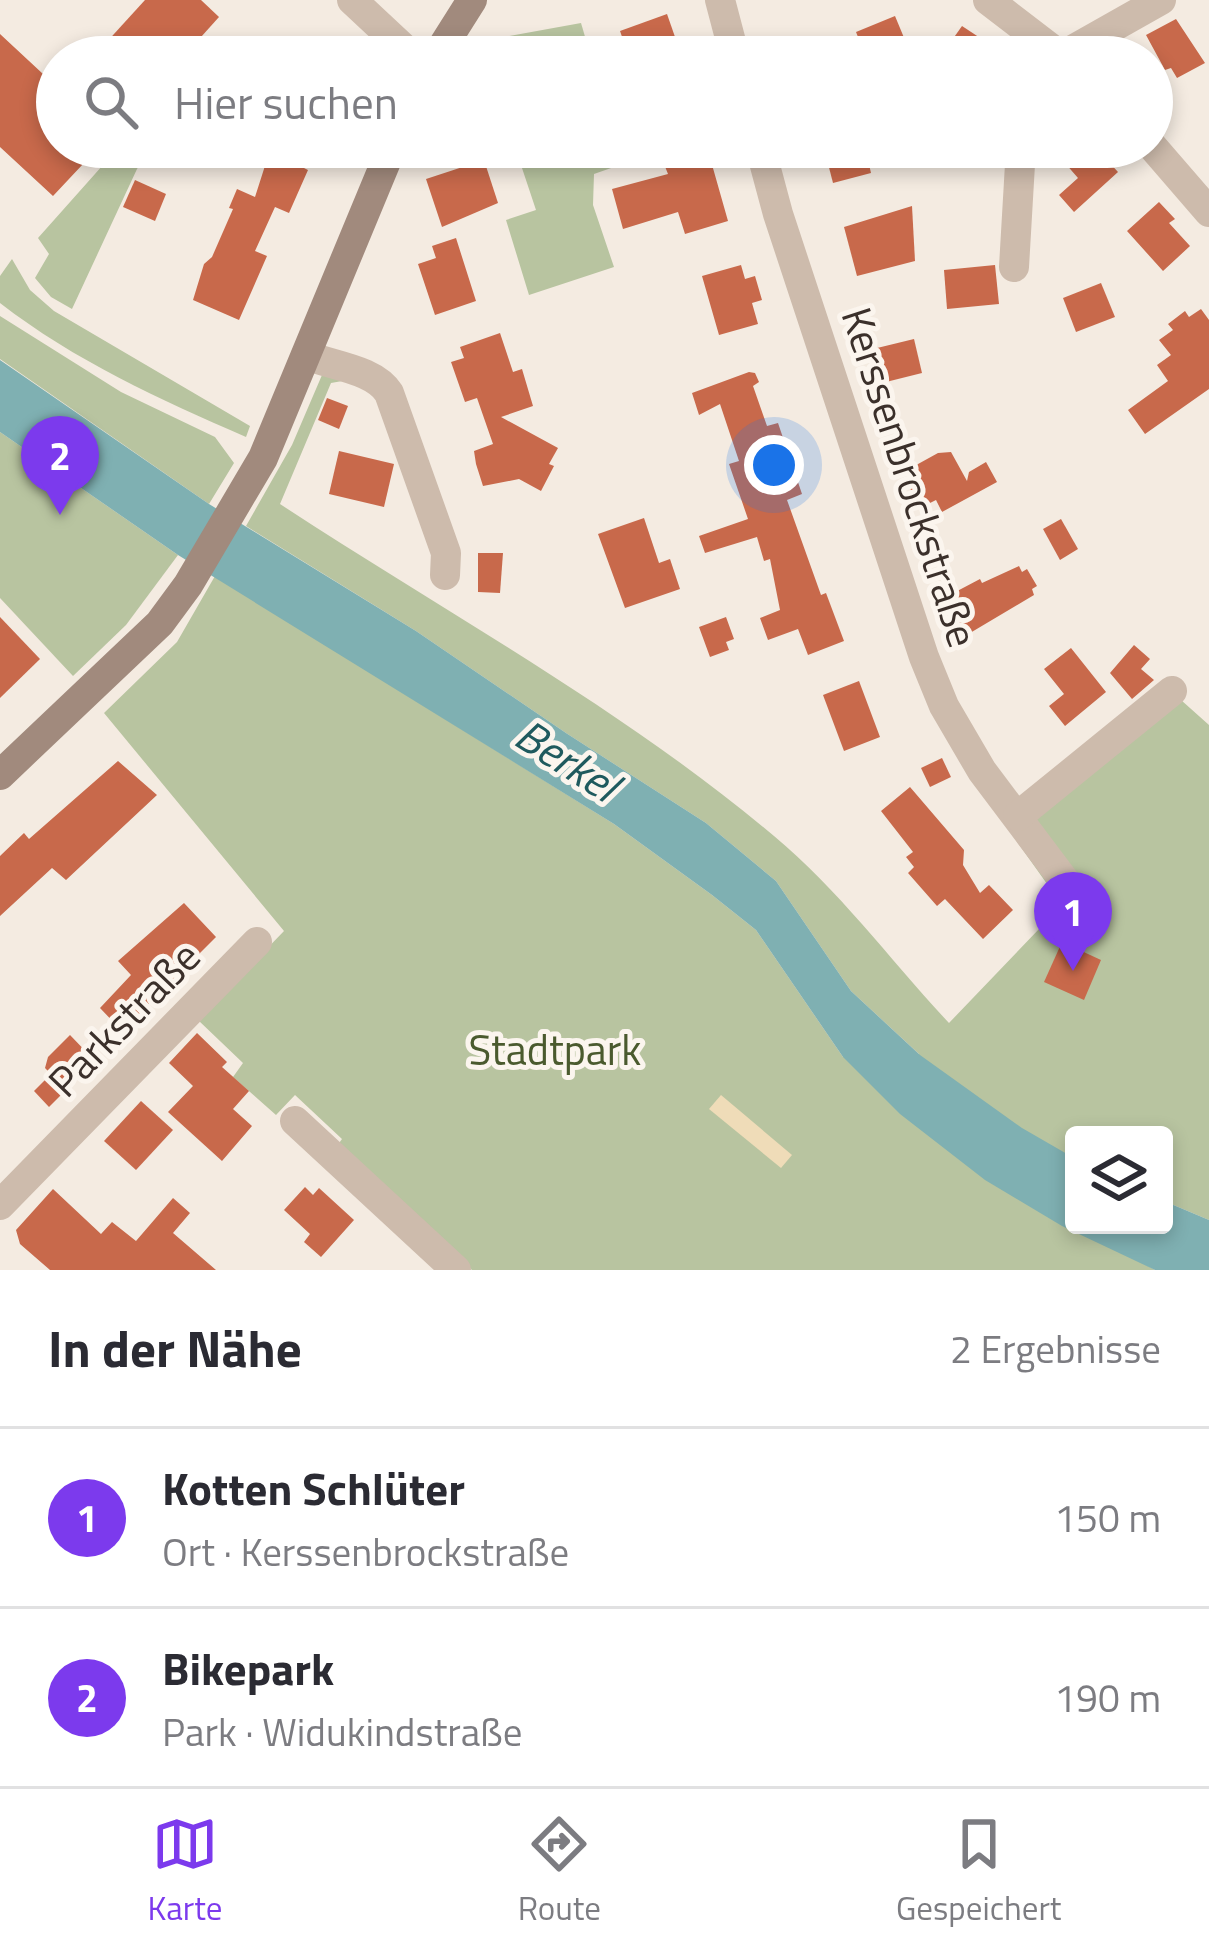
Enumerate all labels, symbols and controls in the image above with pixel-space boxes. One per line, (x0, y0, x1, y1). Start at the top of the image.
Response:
search box (36, 36, 1173, 168)
text: Hier suchen (174, 68, 398, 136)
icon: search (78, 69, 144, 135)
street label: Kerssenbrockstraße (826, 299, 996, 655)
pin: 2 (21, 416, 99, 515)
your location (744, 435, 804, 495)
water label: Berkel (503, 700, 636, 820)
pin: 1 (1034, 872, 1112, 971)
street label: Parkstraße (32, 926, 214, 1111)
park label: Stadtpark (469, 1017, 641, 1081)
map controls (1065, 1126, 1173, 1234)
button: layers (1065, 1126, 1173, 1234)
text: In der Nähe (48, 1309, 302, 1387)
text: 2 Ergebnisse (950, 1319, 1161, 1378)
text: Kotten Schlüter (162, 1454, 465, 1522)
text: 1 (76, 1488, 98, 1547)
text: 150 m (1054, 1488, 1161, 1547)
text: Ort · Kerssenbrockstraße (162, 1522, 569, 1581)
text: Bikepark (162, 1634, 334, 1702)
text: 2 (76, 1668, 98, 1727)
text: 190 m (1054, 1668, 1161, 1727)
text: Park · Widukindstraße (162, 1702, 522, 1761)
tab: Karte (148, 1811, 223, 1933)
tab: Route (518, 1811, 601, 1933)
tab: Gespeichert (896, 1811, 1061, 1933)

